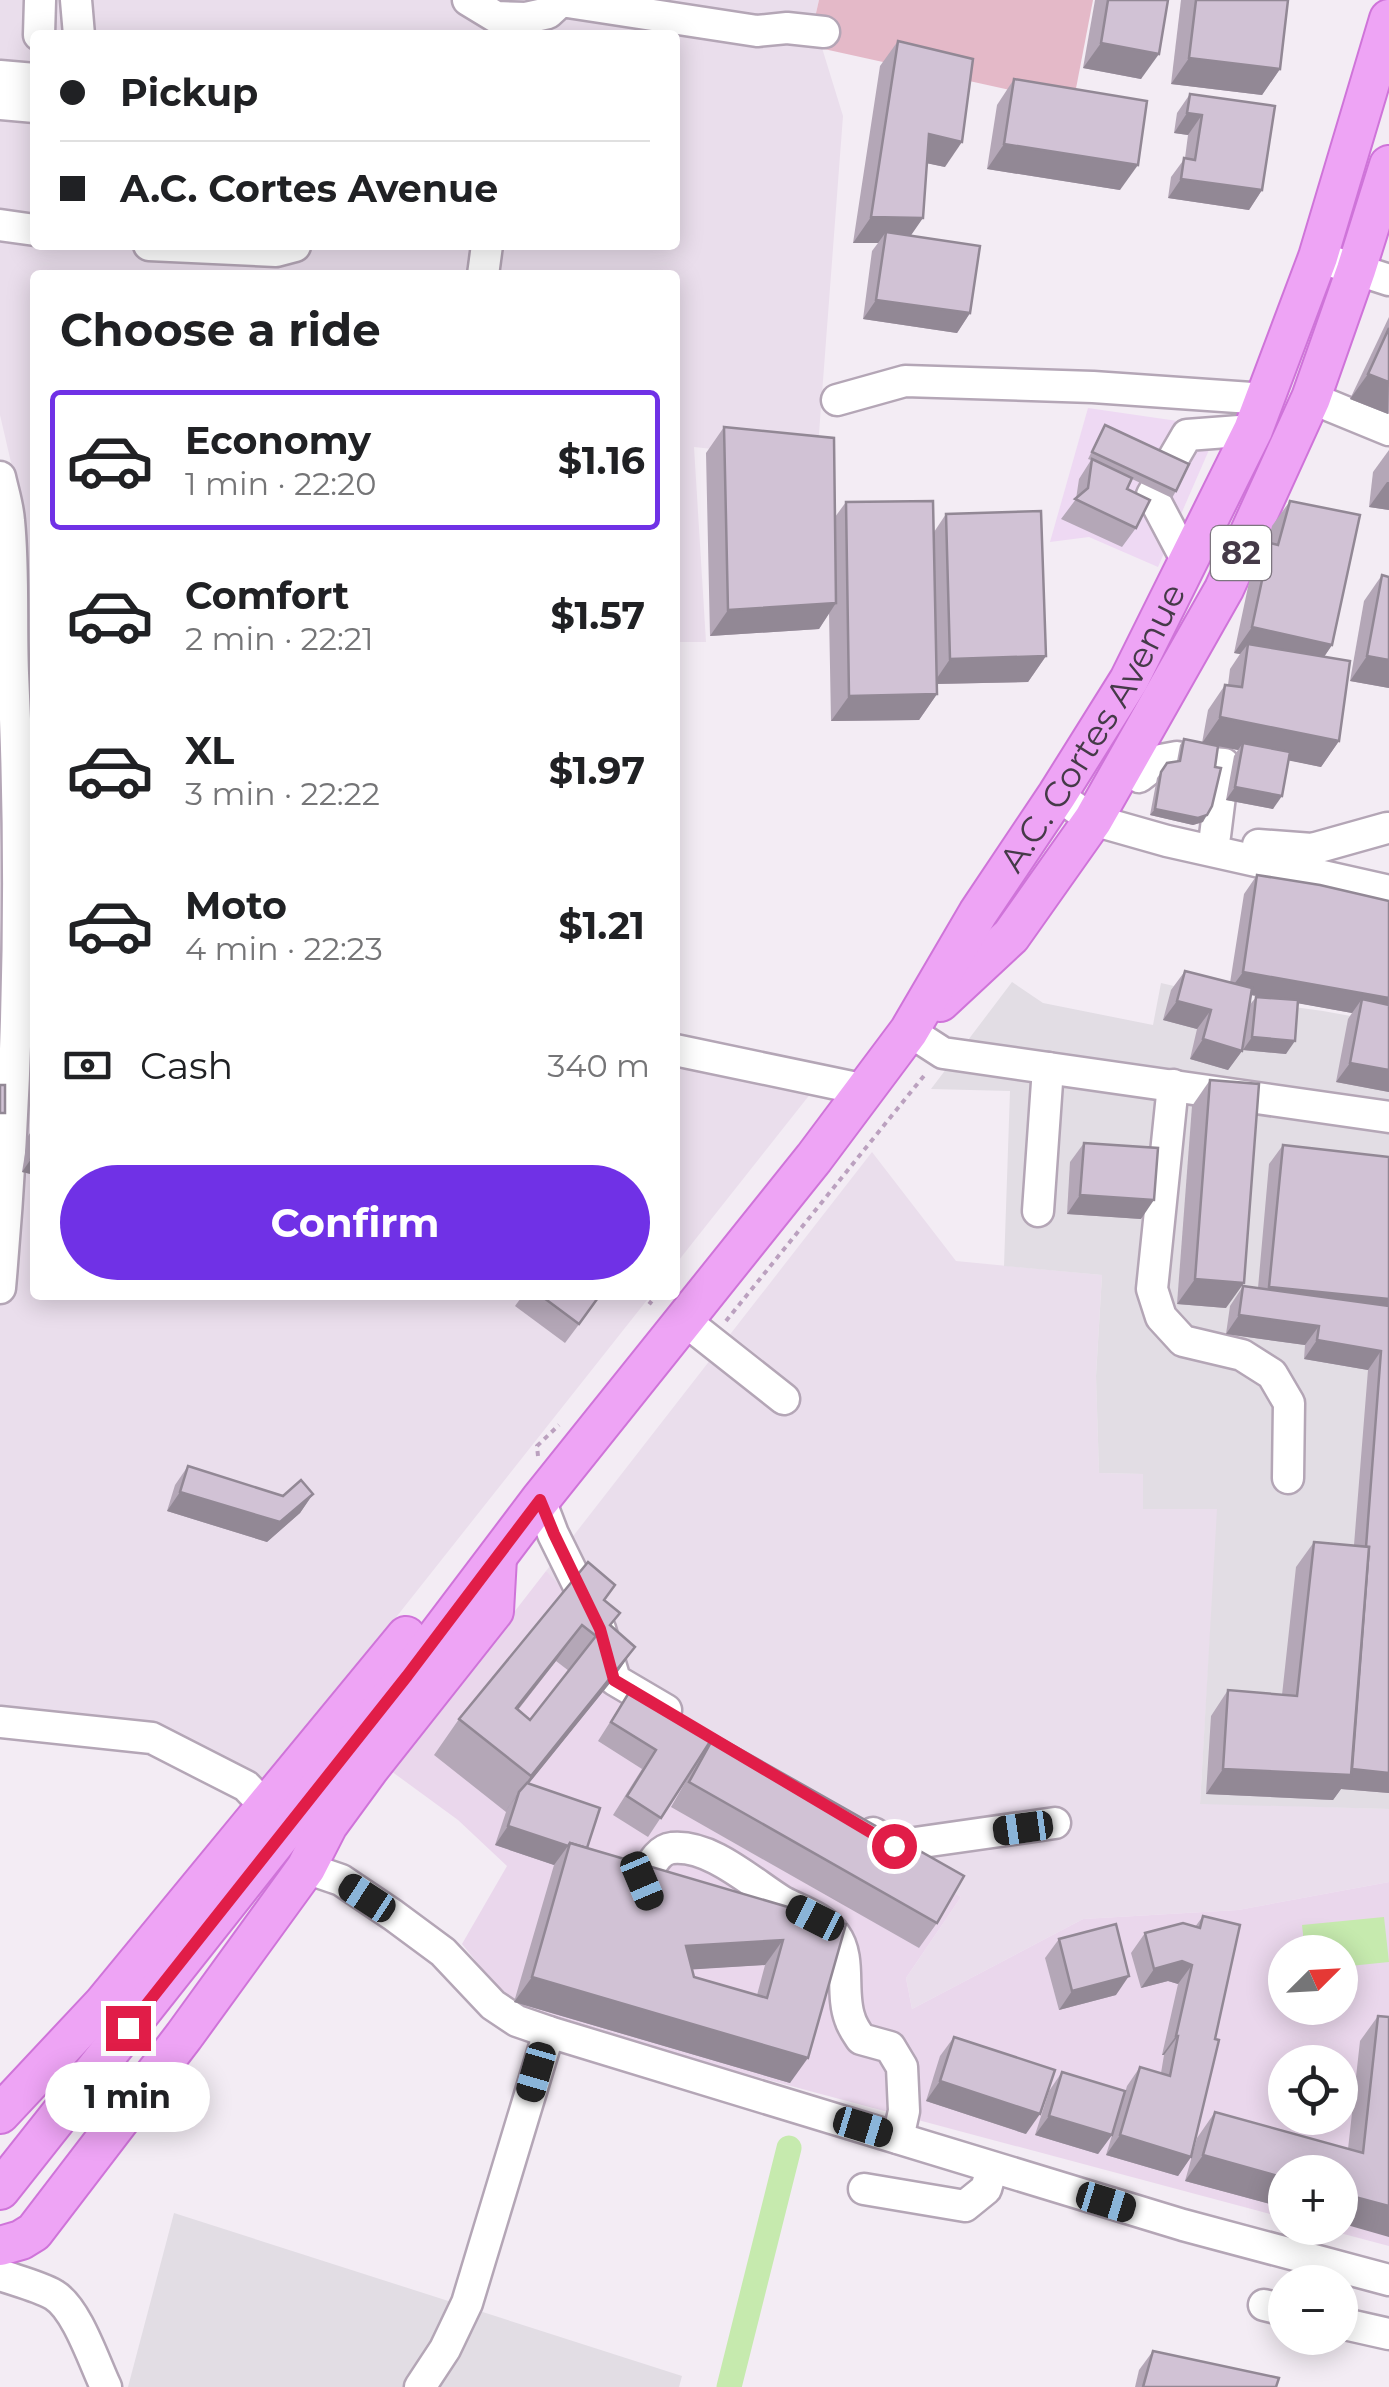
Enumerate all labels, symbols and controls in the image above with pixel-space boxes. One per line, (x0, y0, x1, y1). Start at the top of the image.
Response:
text: Pickup (120, 69, 258, 116)
text: A.C. Cortes Avenue (120, 165, 498, 212)
text: Choose a ride (60, 302, 381, 357)
icon: car (65, 415, 155, 505)
text: Economy (185, 417, 371, 464)
text: $1.16 (558, 437, 645, 484)
text: 1 min · 22:20 (185, 464, 376, 503)
road number: 82 (1211, 526, 1271, 580)
icon: car (65, 570, 155, 660)
text: Comfort (185, 572, 349, 619)
street label: A.C. Cortes Avenue (990, 576, 1194, 880)
text: $1.57 (551, 592, 645, 639)
text: 2 min · 22:21 (185, 619, 373, 658)
icon: car (65, 725, 155, 815)
text: XL (185, 727, 234, 774)
text: $1.97 (549, 747, 645, 794)
text: 3 min · 22:22 (185, 774, 380, 813)
icon: car (65, 880, 155, 970)
text: Moto (185, 882, 287, 929)
text: $1.21 (559, 902, 645, 949)
text: 4 min · 22:23 (185, 929, 383, 968)
icon: cash (60, 1038, 115, 1093)
text: Cash (140, 1042, 233, 1089)
text: 340 m (547, 1046, 650, 1085)
button: Confirm (60, 1165, 650, 1280)
car (991, 1809, 1055, 1847)
route start (872, 1824, 917, 1869)
car (616, 1848, 668, 1914)
car (334, 1869, 400, 1927)
car (781, 1891, 849, 1945)
north arrow (1268, 1935, 1358, 2025)
map controls (1268, 1935, 1358, 2355)
route end (106, 2006, 151, 2051)
car (513, 2039, 559, 2105)
button: locate (1268, 2045, 1358, 2135)
callout: 1 min (46, 2063, 210, 2133)
text: 1 min (84, 2077, 171, 2116)
car (830, 2104, 896, 2150)
button: + (1268, 2155, 1358, 2245)
car (1073, 2179, 1139, 2225)
button: − (1268, 2265, 1358, 2355)

